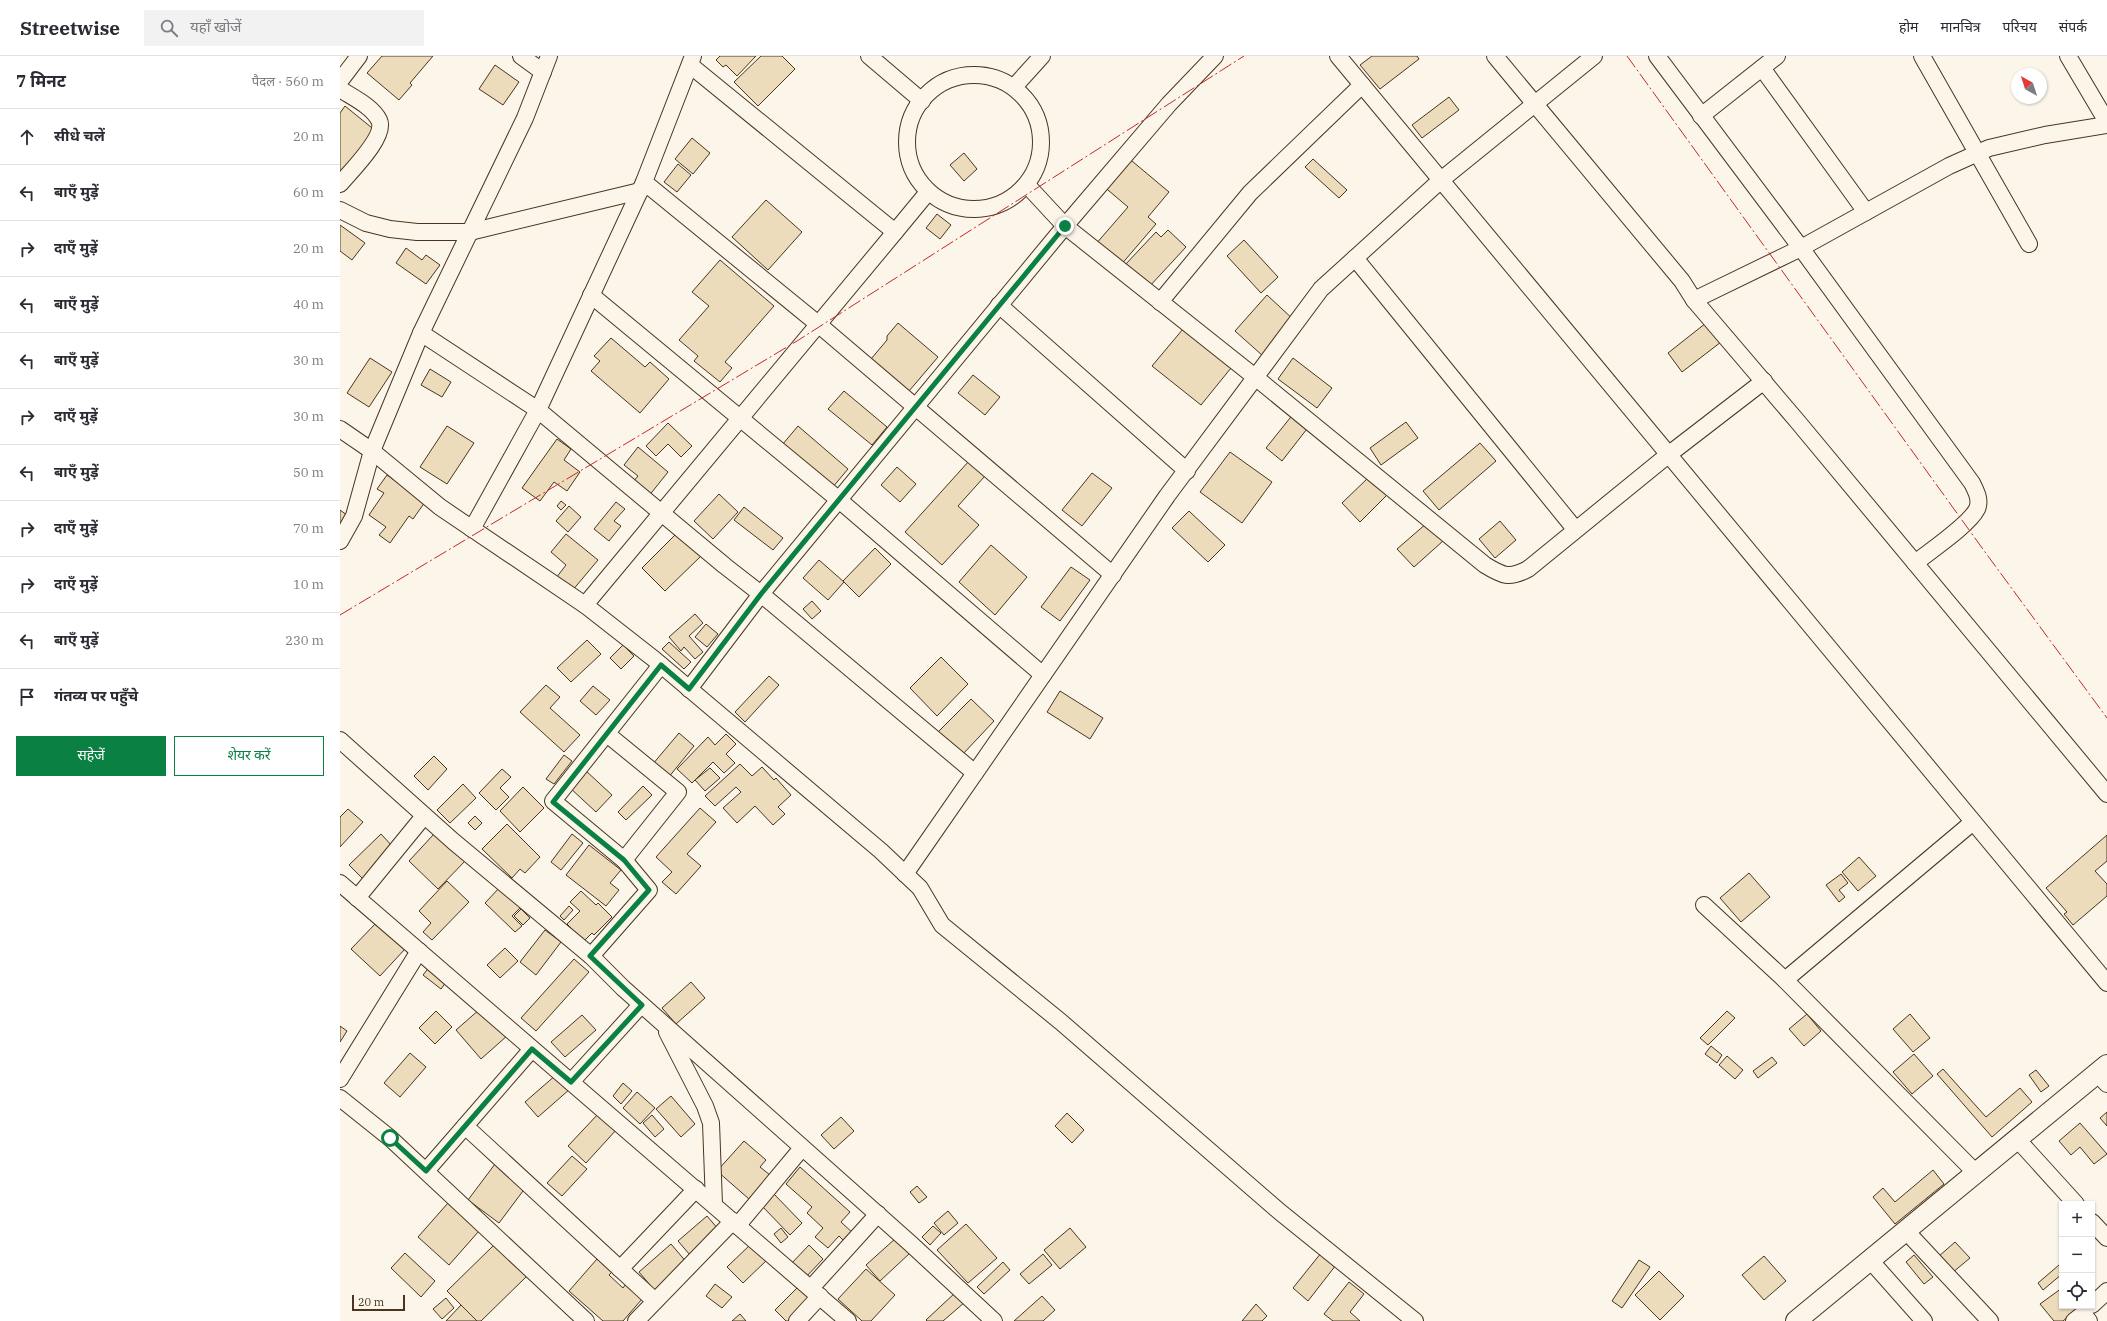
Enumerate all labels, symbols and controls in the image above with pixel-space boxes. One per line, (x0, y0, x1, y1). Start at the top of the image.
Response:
search box (144, 10, 424, 46)
text: Streetwise (20, 16, 120, 40)
icon: search (158, 17, 180, 39)
text: यहाँ खोजें (190, 17, 241, 36)
text: होम (1899, 18, 1918, 36)
text: मानचित्र (1940, 18, 1981, 36)
text: परिचय (2003, 18, 2037, 36)
text: संपर्क (2059, 18, 2087, 36)
north arrow (2011, 68, 2047, 104)
text: 7 मिनट (16, 70, 66, 92)
text: पैदल · 560 m (252, 73, 324, 90)
icon: ahead (16, 126, 38, 148)
text: सीधे चलें (54, 126, 105, 145)
text: 20 m (293, 128, 324, 145)
icon: left (16, 182, 38, 204)
text: बाएँ मुड़ें (54, 182, 99, 201)
text: 60 m (293, 184, 324, 201)
route end (1056, 217, 1074, 235)
icon: right (16, 238, 38, 260)
text: दाएँ मुड़ें (54, 238, 98, 257)
text: 20 m (293, 240, 324, 257)
icon: left (16, 294, 38, 316)
text: बाएँ मुड़ें (54, 294, 99, 313)
text: 40 m (293, 296, 324, 313)
icon: left (16, 350, 38, 372)
text: बाएँ मुड़ें (54, 350, 99, 369)
text: 30 m (293, 352, 324, 369)
icon: right (16, 406, 38, 428)
text: दाएँ मुड़ें (54, 406, 98, 425)
text: 30 m (293, 408, 324, 425)
icon: left (16, 462, 38, 484)
text: बाएँ मुड़ें (54, 462, 99, 481)
text: 50 m (293, 464, 324, 481)
icon: right (16, 518, 38, 540)
text: दाएँ मुड़ें (54, 518, 98, 537)
text: 70 m (293, 520, 324, 537)
icon: right (16, 574, 38, 596)
text: दाएँ मुड़ें (54, 574, 98, 593)
text: 10 m (293, 576, 324, 593)
icon: left (16, 630, 38, 652)
text: बाएँ मुड़ें (54, 630, 99, 649)
text: 230 m (285, 632, 324, 649)
icon: arrive (16, 686, 38, 708)
text: गंतव्य पर पहुँचे (54, 686, 138, 705)
button: सहेजें (16, 736, 166, 776)
button: शेयर करें (174, 736, 324, 776)
route start (381, 1129, 399, 1147)
map controls (2059, 1201, 2095, 1309)
button: + (2059, 1201, 2095, 1237)
button: − (2059, 1237, 2095, 1273)
button: locate (2059, 1273, 2095, 1309)
scale bar (352, 1293, 405, 1312)
text: 20 m (358, 1295, 384, 1309)

